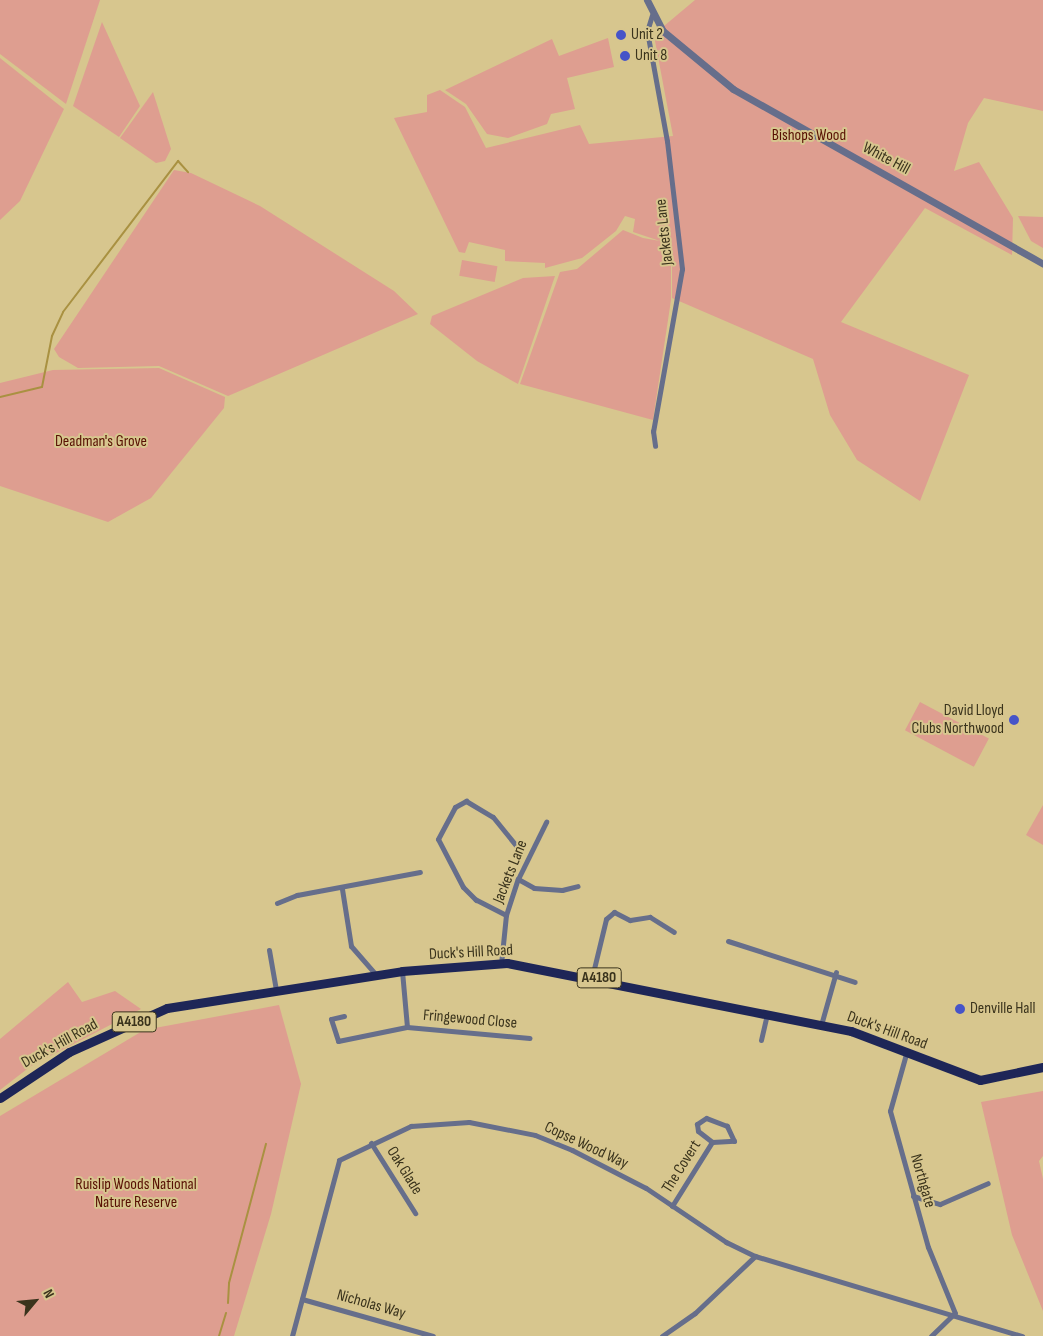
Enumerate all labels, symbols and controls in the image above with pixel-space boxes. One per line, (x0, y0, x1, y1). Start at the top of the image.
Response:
place label: Unit 2 (631, 25, 663, 45)
marker: Unit 2 (615, 29, 627, 41)
place label: Unit 8 (635, 46, 667, 66)
marker: Unit 8 (619, 50, 631, 62)
park label: Bishops Wood (772, 126, 846, 146)
street label: White Hill (859, 139, 913, 179)
street label: Jackets Lane (652, 198, 678, 266)
park label: Deadman's Grove (55, 432, 147, 452)
place label: David Lloyd Clubs Northwood (911, 701, 1004, 739)
marker: David Lloyd Clubs Northwood (1008, 714, 1020, 726)
street label: Jackets Lane (490, 838, 532, 906)
street label: Duck's Hill Road (428, 941, 514, 965)
road number: A4180 (576, 966, 622, 990)
place label: Denville Hall (970, 999, 1035, 1019)
marker: Denville Hall (954, 1003, 966, 1015)
street label: Fringewood Close (422, 1006, 518, 1034)
street label: Duck's Hill Road (844, 1008, 930, 1054)
road number: A4180 (112, 1010, 156, 1034)
street label: Duck's Hill Road (19, 1015, 101, 1073)
street label: Copse Wood Way (541, 1118, 631, 1174)
street label: The Covert (658, 1137, 706, 1197)
street label: Oak Glade (382, 1144, 426, 1198)
street label: Northgate (905, 1152, 939, 1210)
park label: Ruislip Woods National Nature Reserve (75, 1175, 197, 1213)
north arrow (10, 1276, 60, 1326)
text: N (39, 1286, 58, 1301)
street label: Nicholas Way (334, 1286, 408, 1324)

